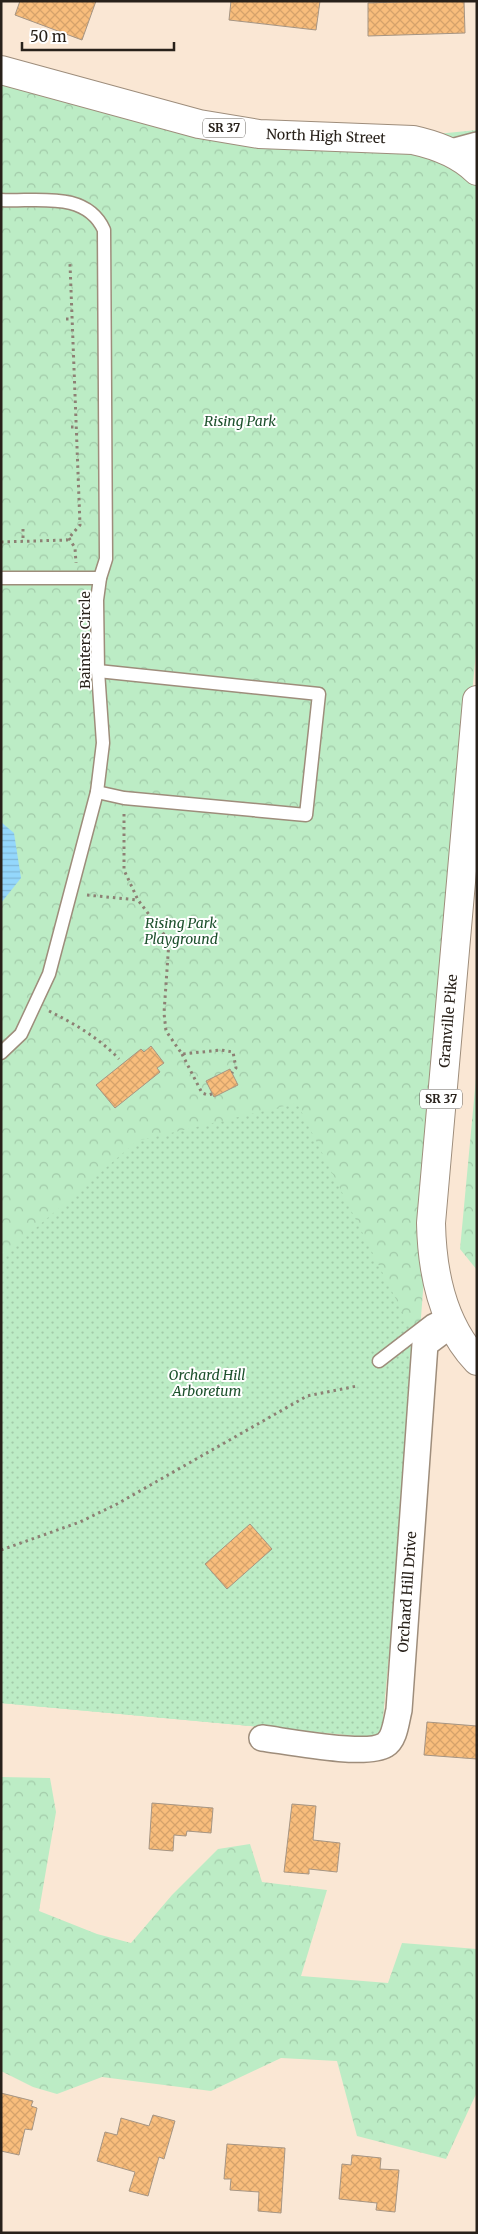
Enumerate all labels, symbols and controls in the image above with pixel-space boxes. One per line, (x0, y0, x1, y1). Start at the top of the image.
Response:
scale bar (22, 20, 175, 52)
text: 50 m (30, 27, 67, 46)
road number: SR 37 (203, 119, 245, 138)
street label: North High Street (266, 125, 387, 147)
park label: Rising Park (204, 412, 276, 430)
street label: Bainters Circle (76, 591, 94, 689)
park label: Rising Park Playground (144, 914, 218, 948)
street label: Granville Pike (435, 974, 461, 1068)
road number: SR 37 (420, 1090, 462, 1108)
park label: Orchard Hill Arboretum (169, 1366, 245, 1400)
street label: Orchard Hill Drive (394, 1531, 420, 1653)

